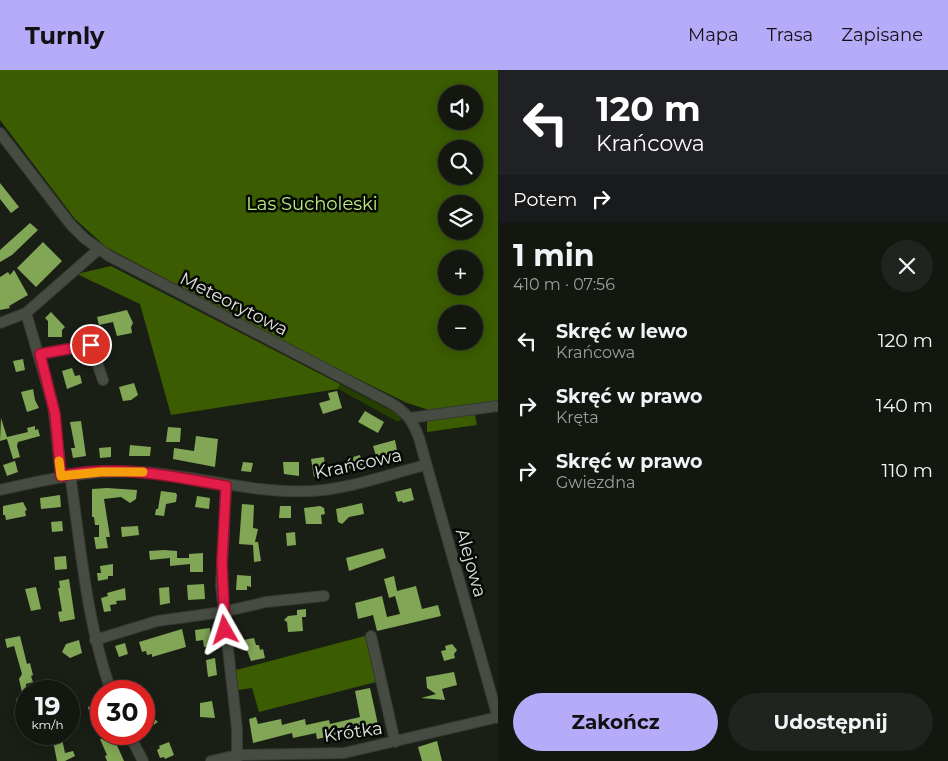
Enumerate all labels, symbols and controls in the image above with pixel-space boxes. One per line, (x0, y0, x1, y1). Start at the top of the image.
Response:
text: Turnly (25, 21, 104, 50)
text: Mapa (688, 24, 739, 46)
text: Trasa (767, 24, 813, 46)
text: Zapisane (841, 24, 923, 46)
map controls (438, 85, 483, 350)
button: sound (438, 85, 483, 130)
text: 120 m (596, 87, 701, 130)
icon: left (513, 90, 578, 155)
text: Krańcowa (596, 130, 705, 157)
button: search (438, 140, 483, 185)
icon: right (587, 185, 615, 213)
text: Potem (513, 188, 577, 211)
park label: Las Sucholeski (246, 193, 378, 215)
button: layers (438, 195, 483, 240)
text: 1 min (513, 237, 594, 274)
button: close (881, 240, 933, 292)
button: + (438, 250, 483, 295)
street label: Meteorytowa (176, 267, 292, 341)
text: 410 m · 07:56 (513, 275, 615, 294)
button: − (438, 305, 483, 350)
text: Skręć w lewo (556, 320, 688, 343)
pin (70, 324, 112, 366)
icon: left (513, 327, 541, 355)
text: 120 m (878, 329, 933, 352)
icon: arrive (77, 331, 105, 359)
text: Krańcowa (556, 343, 635, 362)
text: Skręć w prawo (556, 385, 702, 408)
icon: right (513, 392, 541, 420)
text: 140 m (876, 394, 933, 417)
text: Kręta (556, 408, 599, 427)
street label: Krańcowa (312, 444, 404, 484)
text: Skręć w prawo (556, 450, 702, 473)
icon: right (513, 457, 541, 485)
text: 110 m (882, 459, 933, 482)
text: Gwiezdna (556, 473, 635, 492)
street label: Alejowa (451, 526, 491, 600)
position arrow (198, 603, 250, 655)
speed limit sign: 30 (90, 680, 155, 745)
text: 19 (35, 691, 60, 721)
button: Zakończ (513, 693, 718, 751)
button: Udostępnij (728, 693, 933, 751)
text: km/h (31, 717, 64, 732)
street label: Krótka (322, 717, 384, 747)

